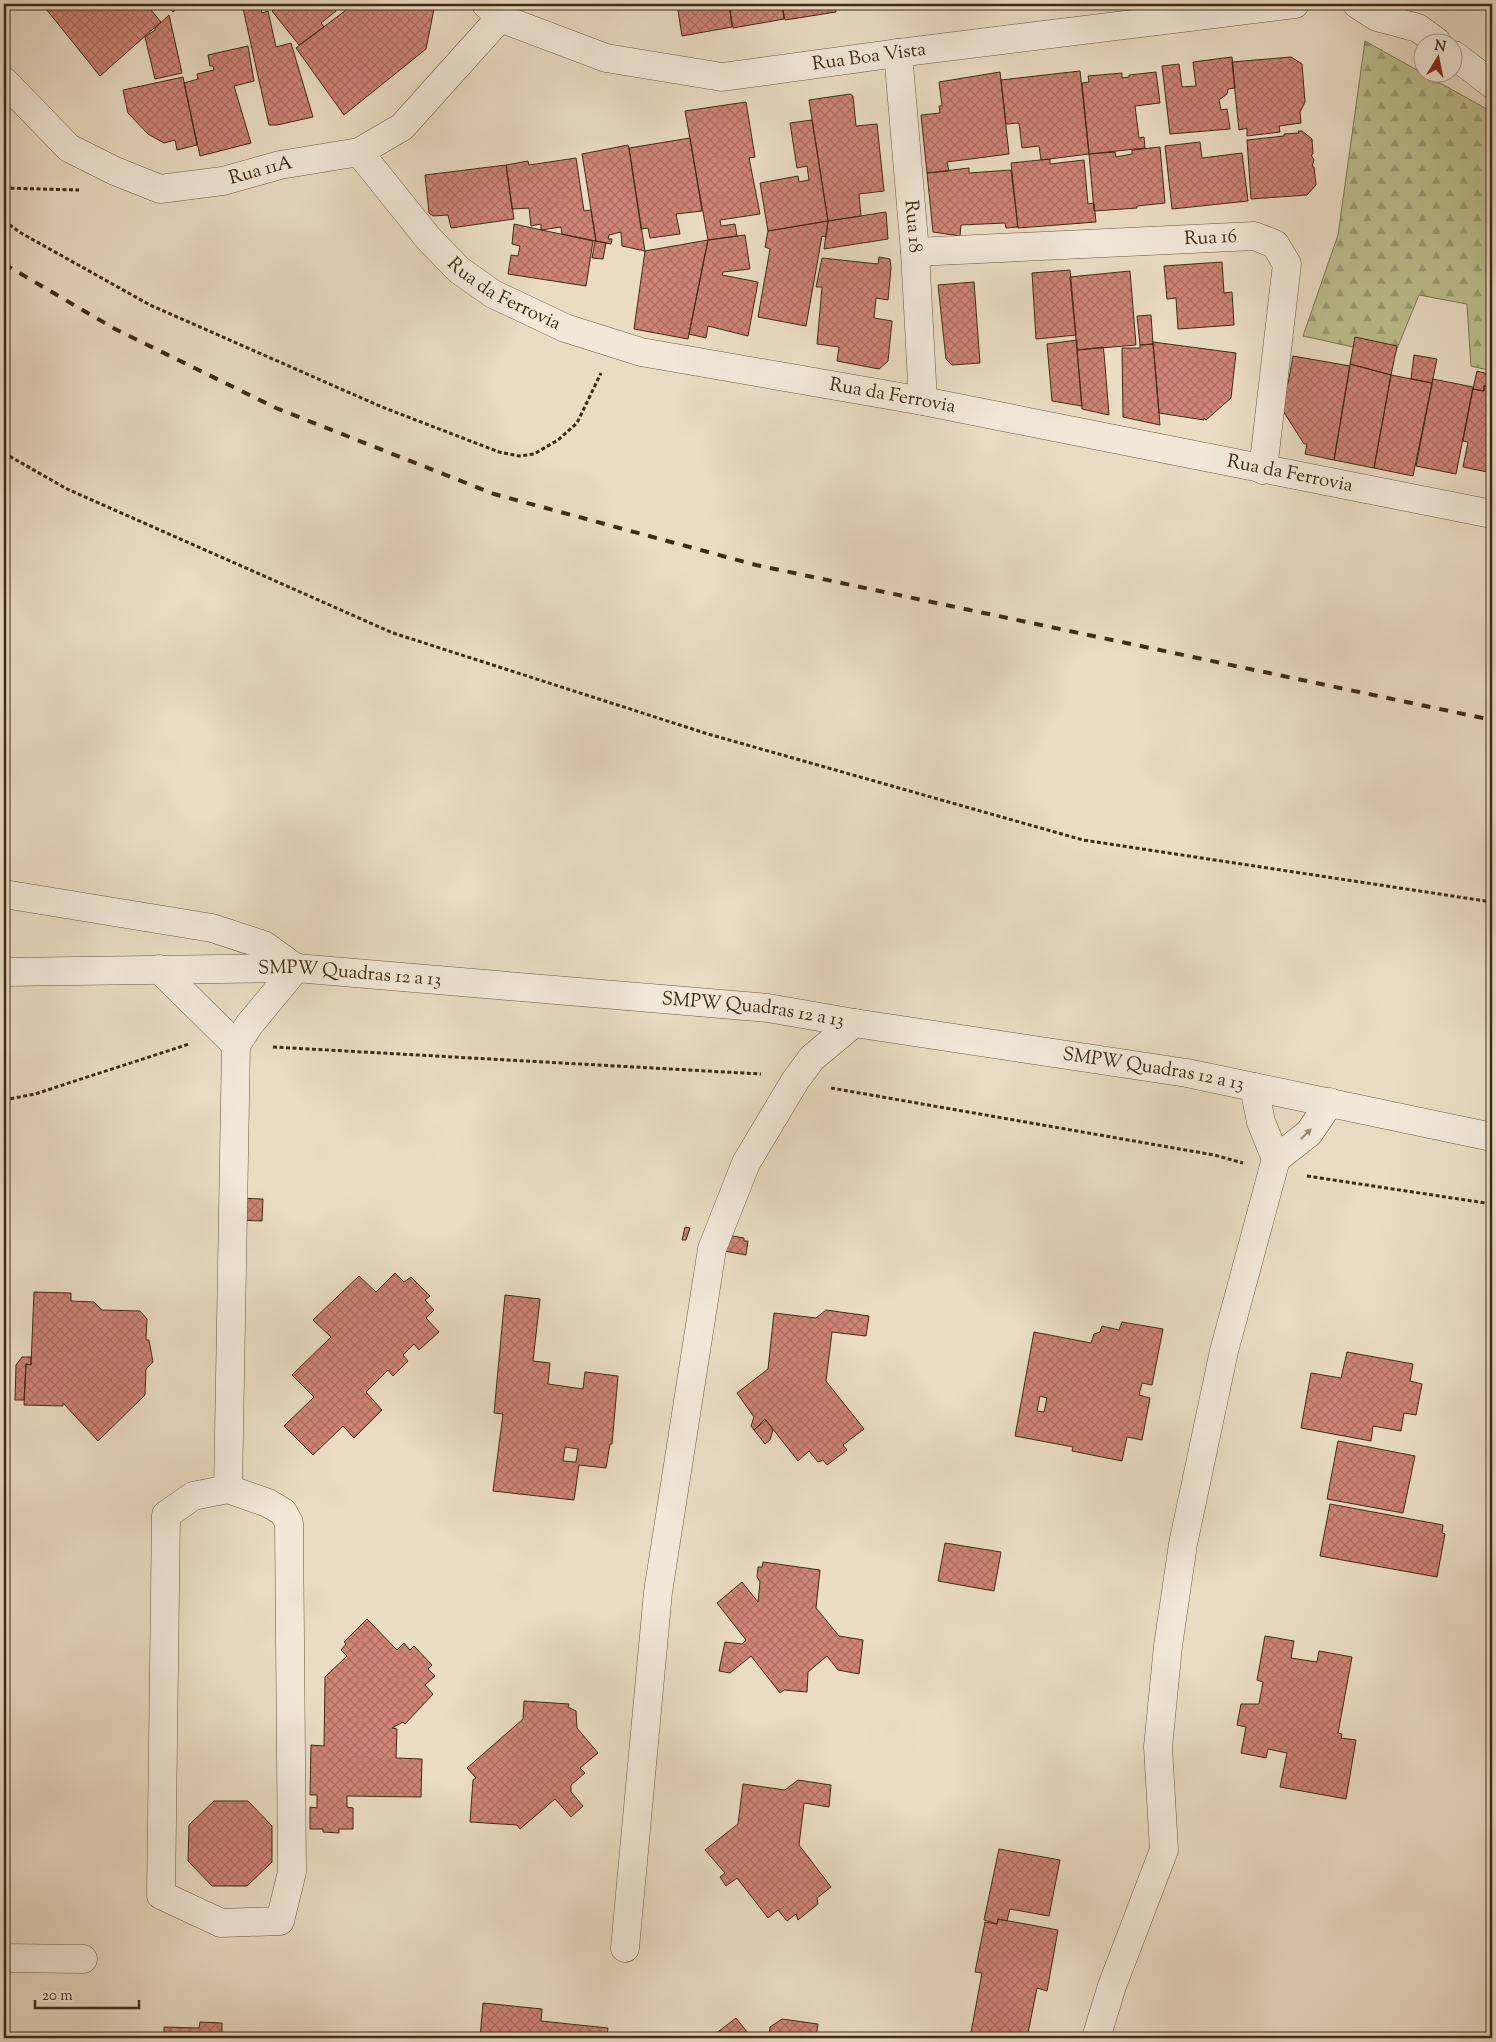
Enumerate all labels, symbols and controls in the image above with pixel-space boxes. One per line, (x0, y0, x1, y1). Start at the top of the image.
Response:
north arrow (1414, 32, 1464, 82)
street label: Rua Boa Vista (810, 36, 928, 78)
text: N (1433, 36, 1447, 58)
street label: Rua 11A (226, 150, 295, 192)
street label: Rua 18 (897, 199, 929, 254)
street label: Rua 16 (1184, 223, 1238, 253)
street label: Rua da Ferrovia (440, 251, 565, 338)
street label: Rua da Ferrovia (827, 371, 958, 421)
street label: Rua da Ferrovia (1225, 448, 1355, 500)
street label: SMPW Quadras 12 a 13 (258, 954, 443, 994)
street label: SMPW Quadras 12 a 13 (661, 986, 846, 1035)
street label: SMPW Quadras 12 a 13 (1061, 1041, 1247, 1098)
one-way arrow (1300, 1128, 1312, 1140)
scale bar (35, 1977, 139, 2009)
text: 20 m (42, 1986, 73, 2007)

